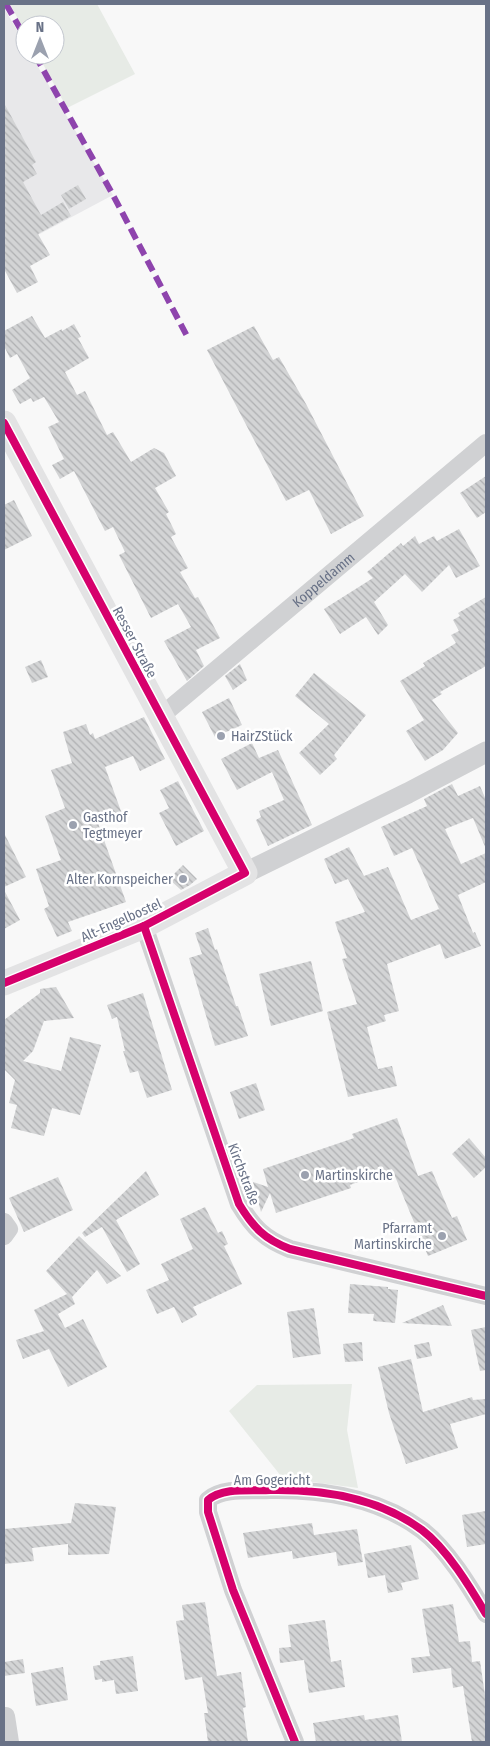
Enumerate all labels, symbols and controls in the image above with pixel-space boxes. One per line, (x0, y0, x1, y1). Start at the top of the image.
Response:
north arrow (15, 15, 65, 65)
text: N (36, 19, 44, 36)
street label: Koppeldamm (289, 549, 358, 611)
street label: Resser Straße (109, 604, 161, 681)
place label: HairZStück (231, 728, 293, 745)
marker: HairZStück (215, 730, 227, 742)
place label: Gasthof Tegtmeyer (83, 809, 143, 842)
marker: Gasthof Tegtmeyer (67, 819, 79, 831)
place label: Alter Kornspeicher (67, 871, 173, 888)
marker: Alter Kornspeicher (177, 873, 189, 885)
street label: Alt-Engelbostel (78, 895, 165, 946)
street label: Kirchstraße (224, 1141, 263, 1208)
place label: Martinskirche (315, 1167, 393, 1184)
marker: Martinskirche (299, 1169, 311, 1181)
place label: Pfarramt Martinskirche (354, 1220, 432, 1253)
marker: Pfarramt Martinskirche (436, 1230, 448, 1242)
street label: Am Gogericht (234, 1472, 311, 1489)

